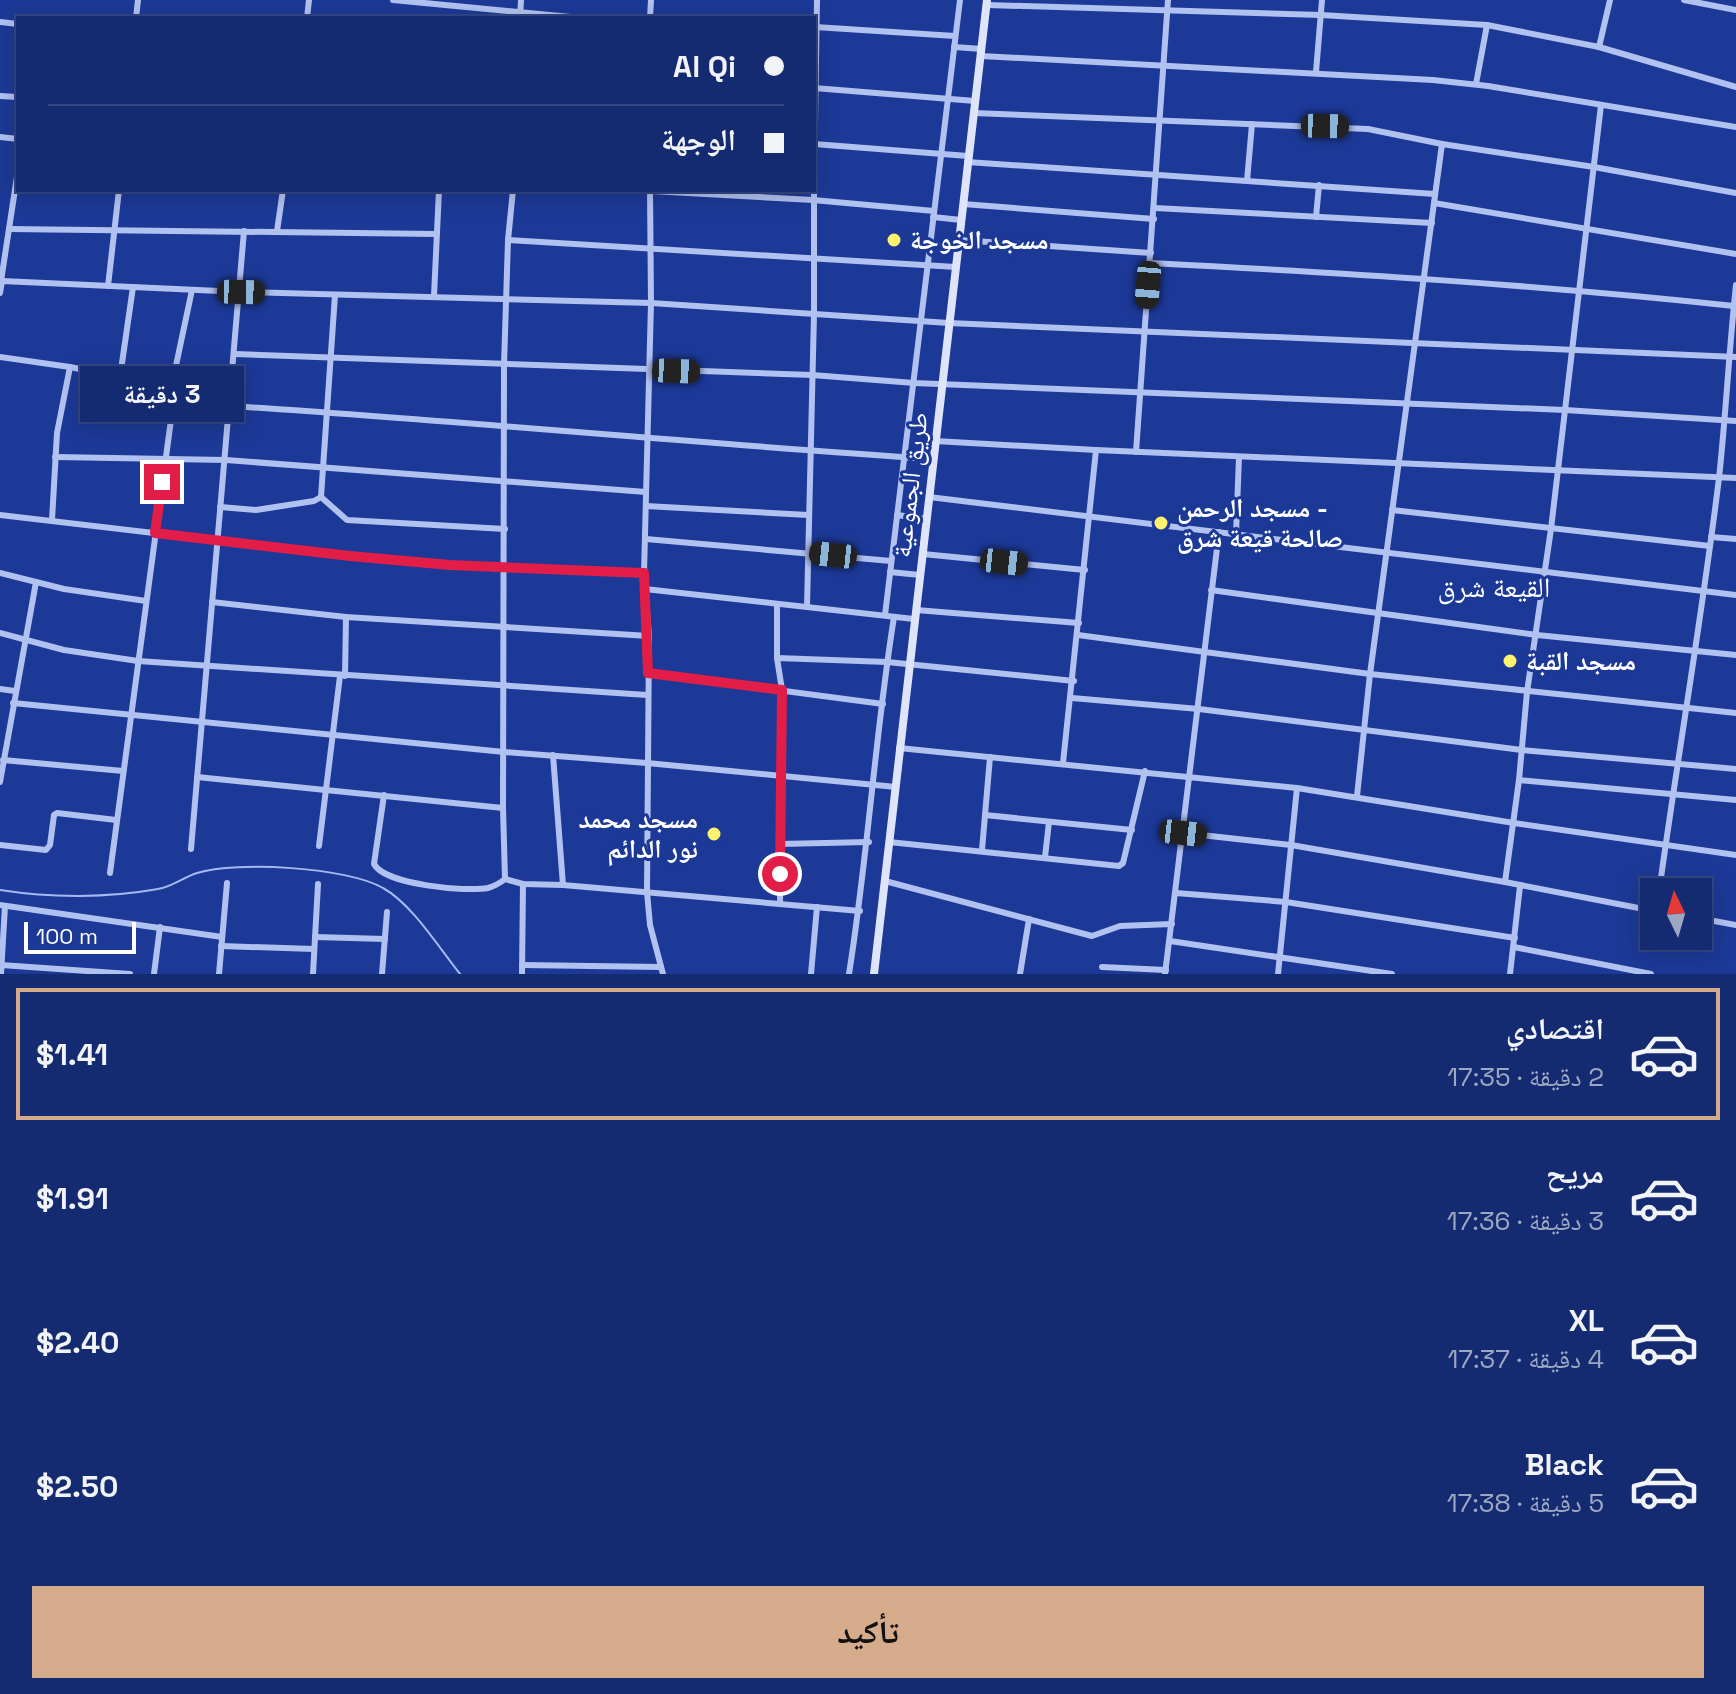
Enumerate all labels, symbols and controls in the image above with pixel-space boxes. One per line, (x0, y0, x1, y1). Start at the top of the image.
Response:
text: Al Qi (673, 47, 736, 86)
car (1301, 114, 1349, 138)
text: الوجهة (661, 120, 736, 159)
place label: مسجد الخوجة (910, 223, 1049, 257)
marker: مسجد الخوجة (885, 231, 903, 249)
car (1134, 260, 1162, 310)
car (217, 280, 265, 304)
car (652, 358, 700, 384)
callout: 3 دقيقة (80, 366, 244, 422)
text: 3 دقيقة (123, 377, 201, 411)
street label: طريق الجموعية (884, 410, 936, 560)
route end (144, 464, 180, 500)
place label: مسجد الرحمن - صالحة قيعة شرق (1177, 491, 1343, 555)
marker: مسجد الرحمن - صالحة قيعة شرق (1152, 514, 1170, 532)
car (808, 541, 858, 569)
car (979, 548, 1029, 576)
district label: القيعة شرق (1438, 569, 1550, 605)
place label: مسجد القبة (1526, 644, 1636, 678)
marker: مسجد القبة (1501, 652, 1519, 670)
place label: مسجد محمد نور الدائم (579, 802, 698, 867)
car (1158, 819, 1208, 847)
marker: مسجد محمد نور الدائم (705, 825, 723, 843)
route start (762, 856, 798, 892)
north arrow (1640, 878, 1712, 950)
map controls (1640, 878, 1712, 950)
scale bar (24, 918, 136, 954)
text: 100 m (36, 922, 98, 950)
text: اقتصادي (1506, 1009, 1604, 1048)
icon: car (1628, 1018, 1700, 1090)
text: $1.41 (36, 1035, 108, 1074)
text: 2 دقيقة · 17:35 (1447, 1060, 1604, 1094)
text: مريح (1546, 1153, 1604, 1192)
icon: car (1628, 1162, 1700, 1234)
text: $1.91 (36, 1179, 109, 1218)
text: 3 دقيقة · 17:36 (1447, 1204, 1604, 1238)
text: XL (1568, 1301, 1604, 1340)
icon: car (1628, 1306, 1700, 1378)
text: $2.40 (36, 1323, 119, 1362)
text: 4 دقيقة · 17:37 (1447, 1342, 1604, 1376)
text: Black (1525, 1445, 1604, 1484)
icon: car (1628, 1450, 1700, 1522)
text: $2.50 (36, 1467, 118, 1506)
text: 5 دقيقة · 17:38 (1447, 1486, 1604, 1520)
button: تأكيد (32, 1586, 1704, 1678)

